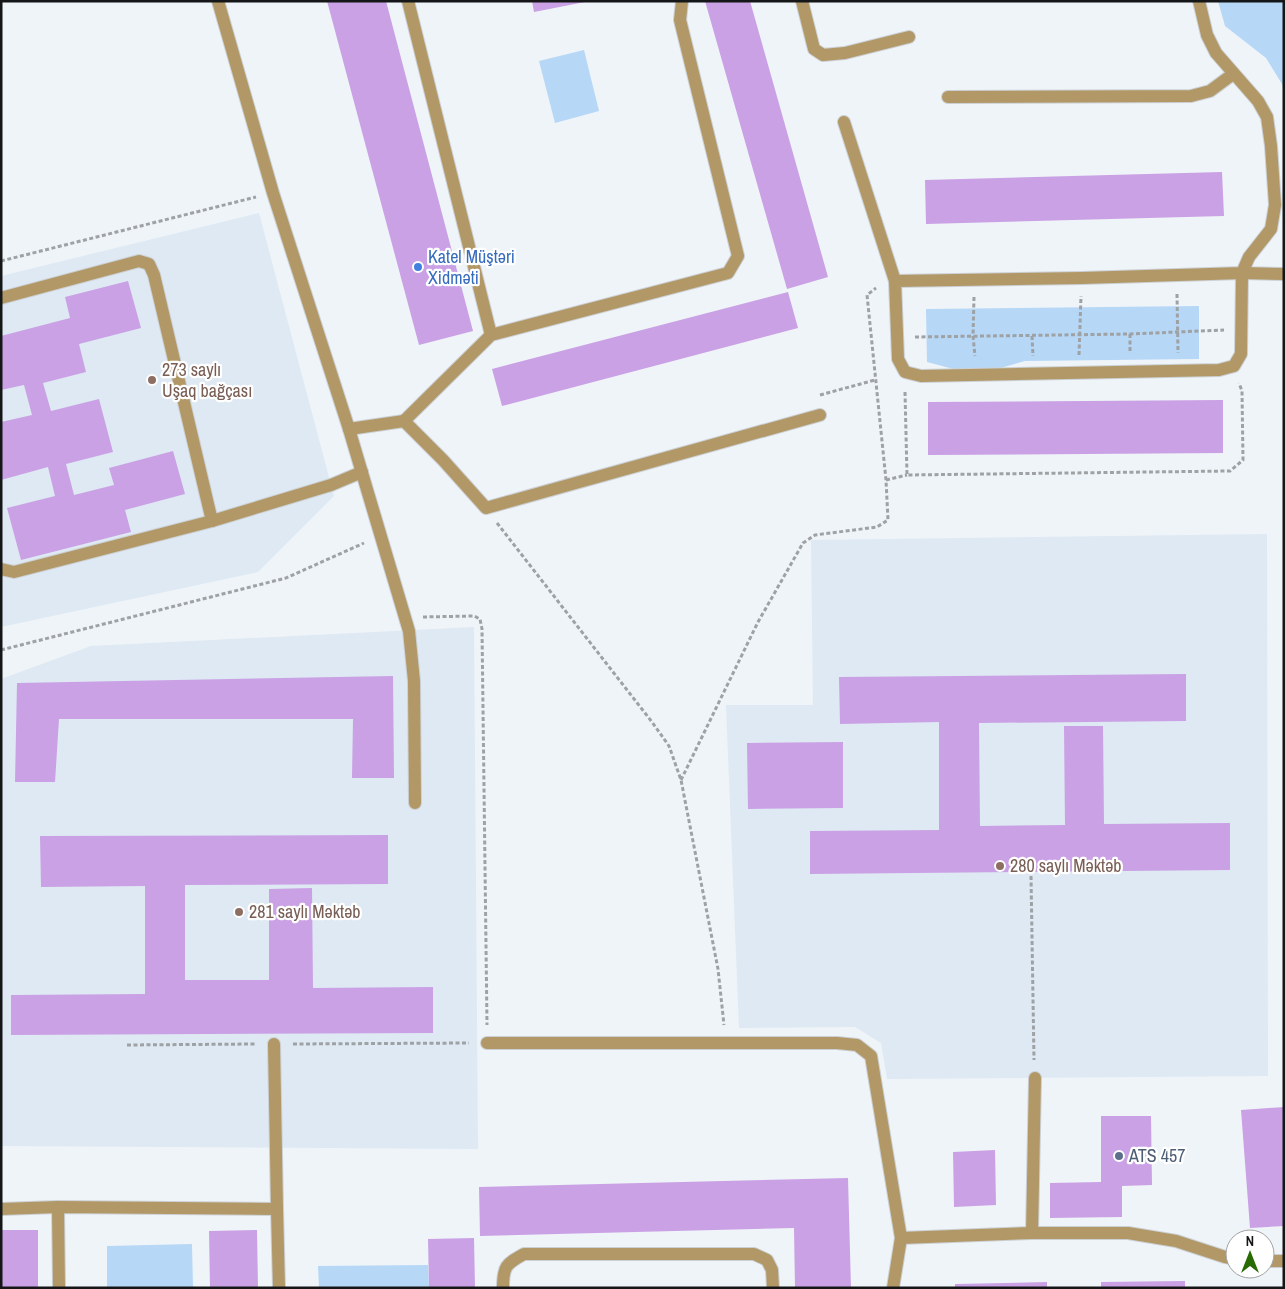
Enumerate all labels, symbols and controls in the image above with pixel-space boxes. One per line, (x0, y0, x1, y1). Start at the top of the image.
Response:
place label: Katel Müştəri Xidməti (428, 244, 515, 290)
marker: Katel Müştəri Xidməti (412, 261, 424, 273)
place label: 273 saylı Uşaq bağçası (162, 357, 252, 403)
marker: 273 saylı Uşaq bağçası (146, 374, 158, 386)
place label: 280 saylı Məktəb (1010, 853, 1122, 878)
marker: 280 saylı Məktəb (994, 860, 1006, 872)
place label: 281 saylı Məktəb (249, 899, 361, 924)
marker: 281 saylı Məktəb (233, 906, 245, 918)
place label: ATS 457 (1128, 1143, 1185, 1168)
marker: ATS 457 (1113, 1150, 1125, 1162)
north arrow (1225, 1229, 1275, 1279)
text: N (1246, 1232, 1254, 1250)

